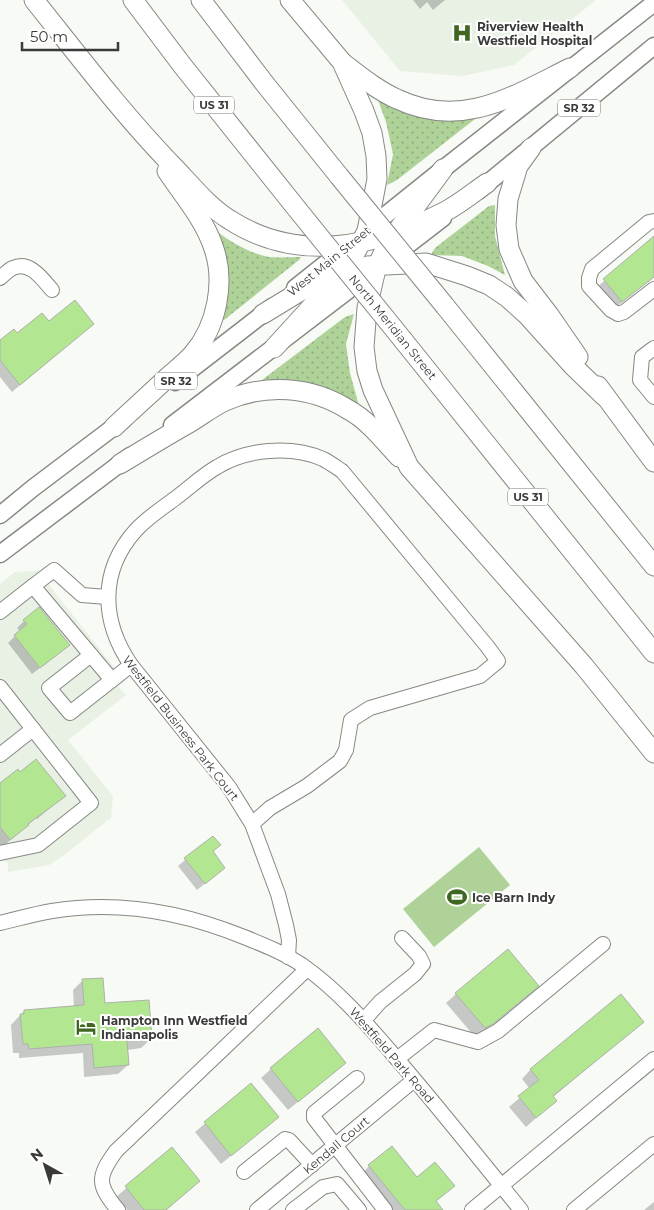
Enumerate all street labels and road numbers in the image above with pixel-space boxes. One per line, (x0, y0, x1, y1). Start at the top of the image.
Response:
road number: US 31 (194, 96, 234, 114)
road number: SR 32 (558, 100, 600, 116)
street label: West Main Street (284, 223, 374, 299)
street label: North Meridian Street (346, 271, 440, 383)
road number: SR 32 (155, 372, 197, 390)
road number: US 31 (508, 488, 548, 506)
street label: Westfield Business Park Court (120, 652, 242, 804)
street label: Westfield Park Road (346, 1004, 438, 1106)
street label: Kendall Court (300, 1113, 372, 1177)

